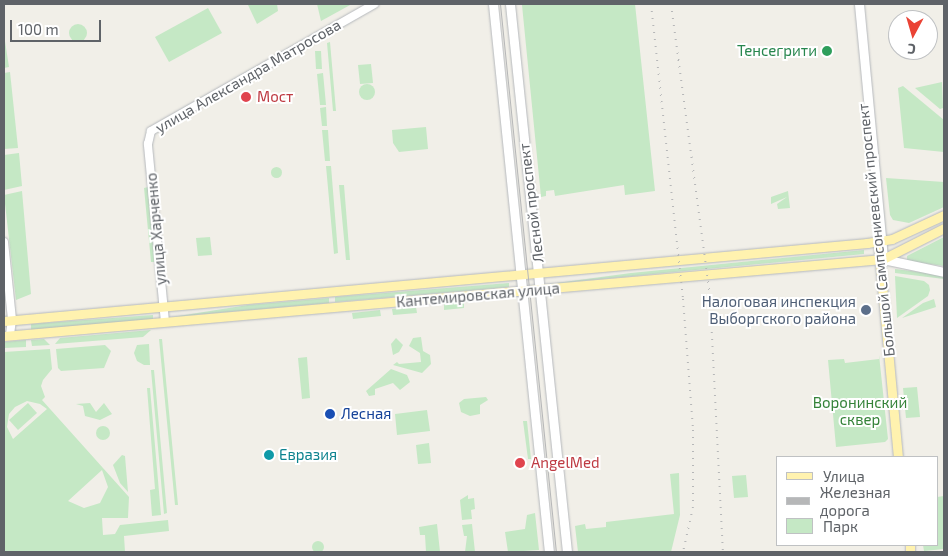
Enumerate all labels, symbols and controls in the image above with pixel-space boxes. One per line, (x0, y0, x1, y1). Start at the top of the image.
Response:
scale bar (12, 10, 104, 42)
north arrow (888, 10, 938, 60)
street label: улица Александра Матросова (152, 15, 344, 137)
text: 100 m (18, 20, 59, 38)
text: С (907, 41, 916, 58)
place label: Тенсегрити (737, 42, 817, 60)
marker: Тенсегрити (821, 45, 833, 57)
place label: Мост (257, 88, 293, 106)
marker: Мост (239, 90, 253, 104)
street label: Большой Сампсониевский проспект (854, 102, 898, 358)
street label: Лесной проспект (515, 142, 547, 264)
street label: улица Харченко (142, 172, 170, 286)
street label: Кантемировская улица (396, 279, 560, 311)
place label: Налоговая инспекция Выборгского района (702, 292, 856, 327)
marker: Налоговая инспекция Выборгского района (860, 304, 872, 316)
park label: Воронинский сквер (813, 393, 907, 428)
place label: Лесная (341, 405, 391, 423)
marker: Лесная (323, 407, 337, 421)
place label: Евразия (279, 446, 337, 464)
marker: Евразия (263, 449, 275, 461)
place label: AngelMed (531, 454, 600, 472)
marker: AngelMed (513, 456, 527, 470)
legend (776, 456, 938, 546)
text: Улица (823, 467, 865, 485)
text: Железная дорога (820, 483, 891, 519)
text: Парк (823, 517, 858, 535)

